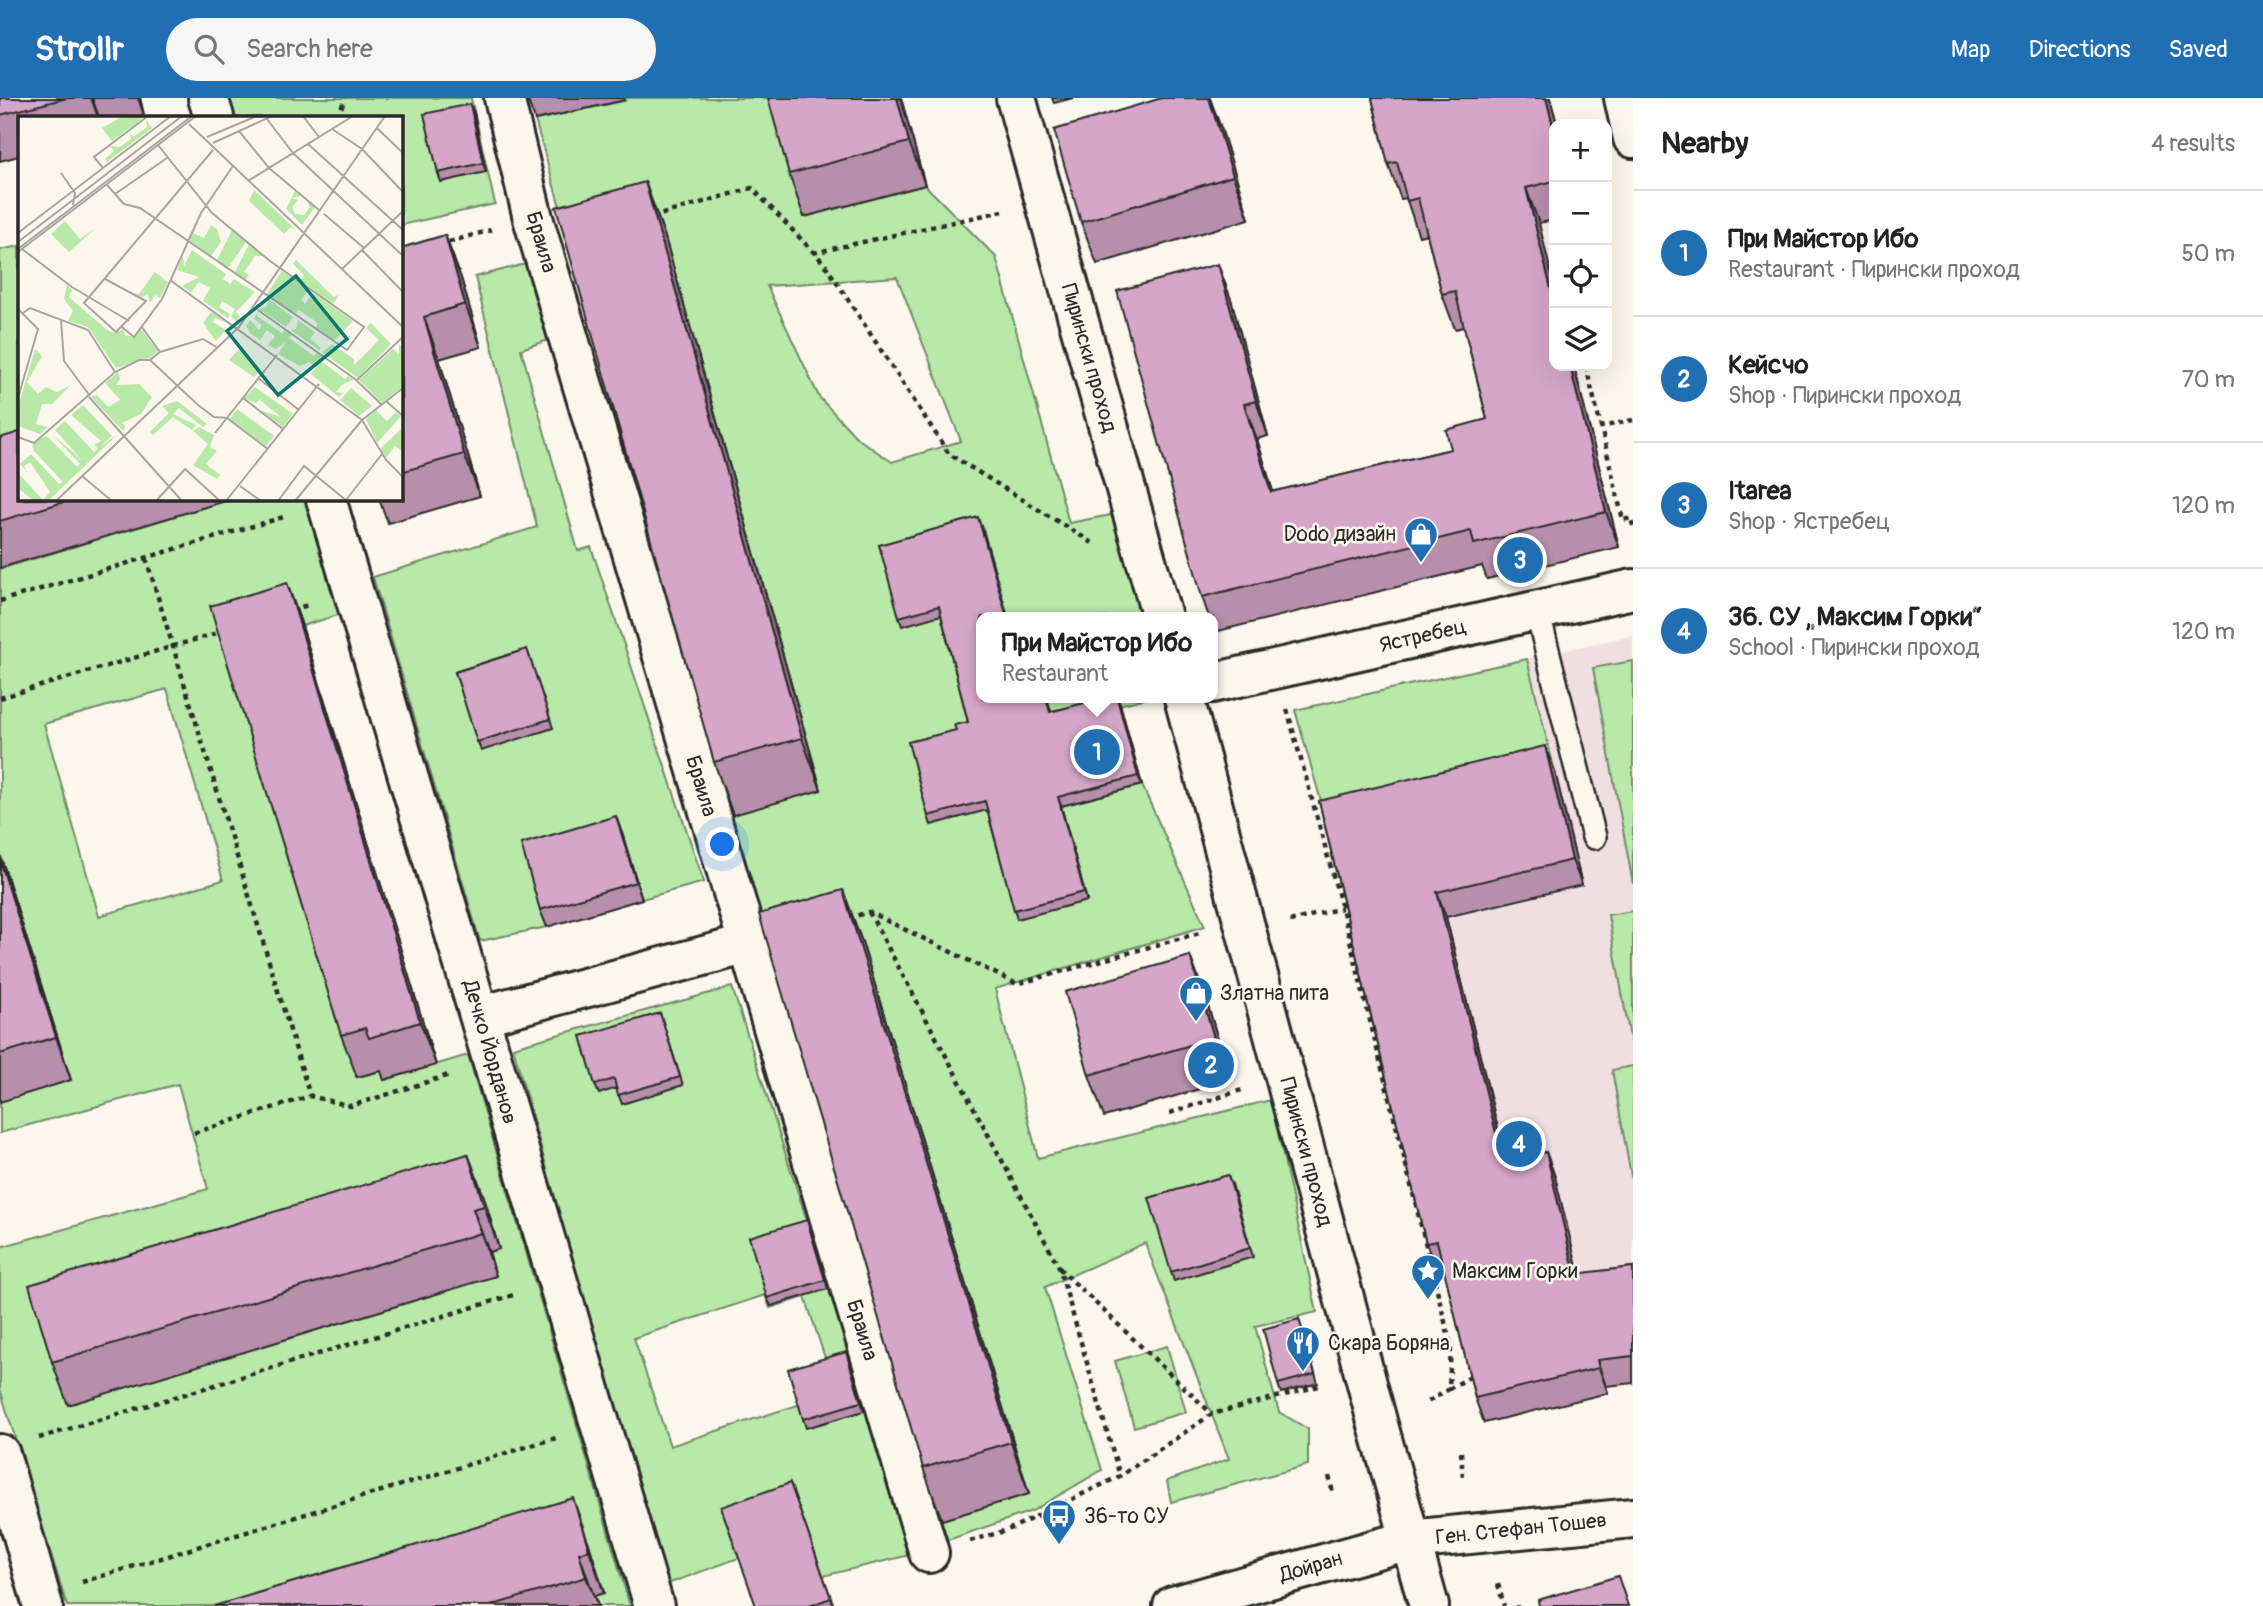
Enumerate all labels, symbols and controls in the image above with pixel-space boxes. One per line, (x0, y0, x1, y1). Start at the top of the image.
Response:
search box (166, 18, 656, 81)
text: Strollr (35, 29, 124, 70)
icon: search (190, 30, 228, 68)
text: Search here (246, 33, 373, 65)
text: Map (1951, 35, 1991, 64)
text: Directions (2029, 35, 2130, 64)
text: Saved (2168, 35, 2228, 64)
inset map (18, 116, 402, 500)
map controls (1549, 119, 1612, 371)
button: + (1549, 119, 1612, 182)
text: Nearby (1661, 125, 1748, 162)
text: 4 results (2151, 129, 2235, 158)
button: − (1549, 182, 1612, 245)
street label: Браила (519, 208, 563, 276)
text: При Майстор Ибо (1728, 223, 1918, 255)
text: 1 (1680, 239, 1689, 268)
text: 50 m (2181, 239, 2235, 268)
button: locate (1549, 245, 1612, 308)
text: Restaurant · Пирински проход (1728, 255, 2020, 284)
street label: Пирински проход (1055, 281, 1123, 436)
button: layers (1549, 308, 1612, 371)
text: Кейсчо (1728, 349, 1809, 381)
text: 2 (1678, 365, 1690, 394)
text: 70 m (2182, 365, 2235, 394)
text: Shop · Пирински проход (1728, 381, 1961, 410)
text: Itarea (1728, 475, 1792, 507)
text: 3 (1678, 491, 1690, 520)
text: 120 m (2172, 491, 2235, 520)
text: Shop · Ястребец (1728, 507, 1890, 536)
shop icon: Dodo дизайн (1402, 515, 1440, 564)
place label: Dodo дизайн (1283, 521, 1396, 548)
pin: 3 (1497, 534, 1543, 586)
text: 36. СУ „Максим Горки“ (1728, 601, 1983, 633)
popup (976, 612, 1218, 703)
street label: Ястребец (1377, 613, 1469, 659)
text: 4 (1677, 617, 1691, 646)
text: 120 m (2172, 617, 2235, 646)
text: При Майстор Ибо (1002, 627, 1192, 659)
text: School · Пирински проход (1728, 633, 1979, 662)
text: Restaurant (1002, 659, 1108, 688)
pin: 1 (1074, 726, 1120, 778)
street label: Браила (679, 752, 723, 820)
your location (705, 827, 739, 861)
shop icon: Златна пита (1177, 974, 1215, 1023)
street label: Дечко Йорданов (456, 976, 523, 1127)
place label: Златна пита (1220, 980, 1329, 1007)
pin: 2 (1188, 1039, 1234, 1091)
street label: Пирински проход (1273, 1074, 1339, 1230)
pin: 4 (1496, 1118, 1542, 1170)
place icon: Максим Горки (1409, 1252, 1447, 1301)
place label: Максим Горки (1452, 1258, 1578, 1285)
street label: Браила (840, 1296, 884, 1364)
restaurant icon: Скара Боряна (1284, 1324, 1322, 1373)
place label: Скара Боряна (1328, 1330, 1450, 1357)
bus stop icon: 36-то СУ (1040, 1497, 1078, 1546)
place label: 36-то СУ (1084, 1503, 1169, 1530)
street label: Ген. Стефан Тошев (1434, 1507, 1608, 1551)
street label: Дойран (1275, 1545, 1346, 1589)

